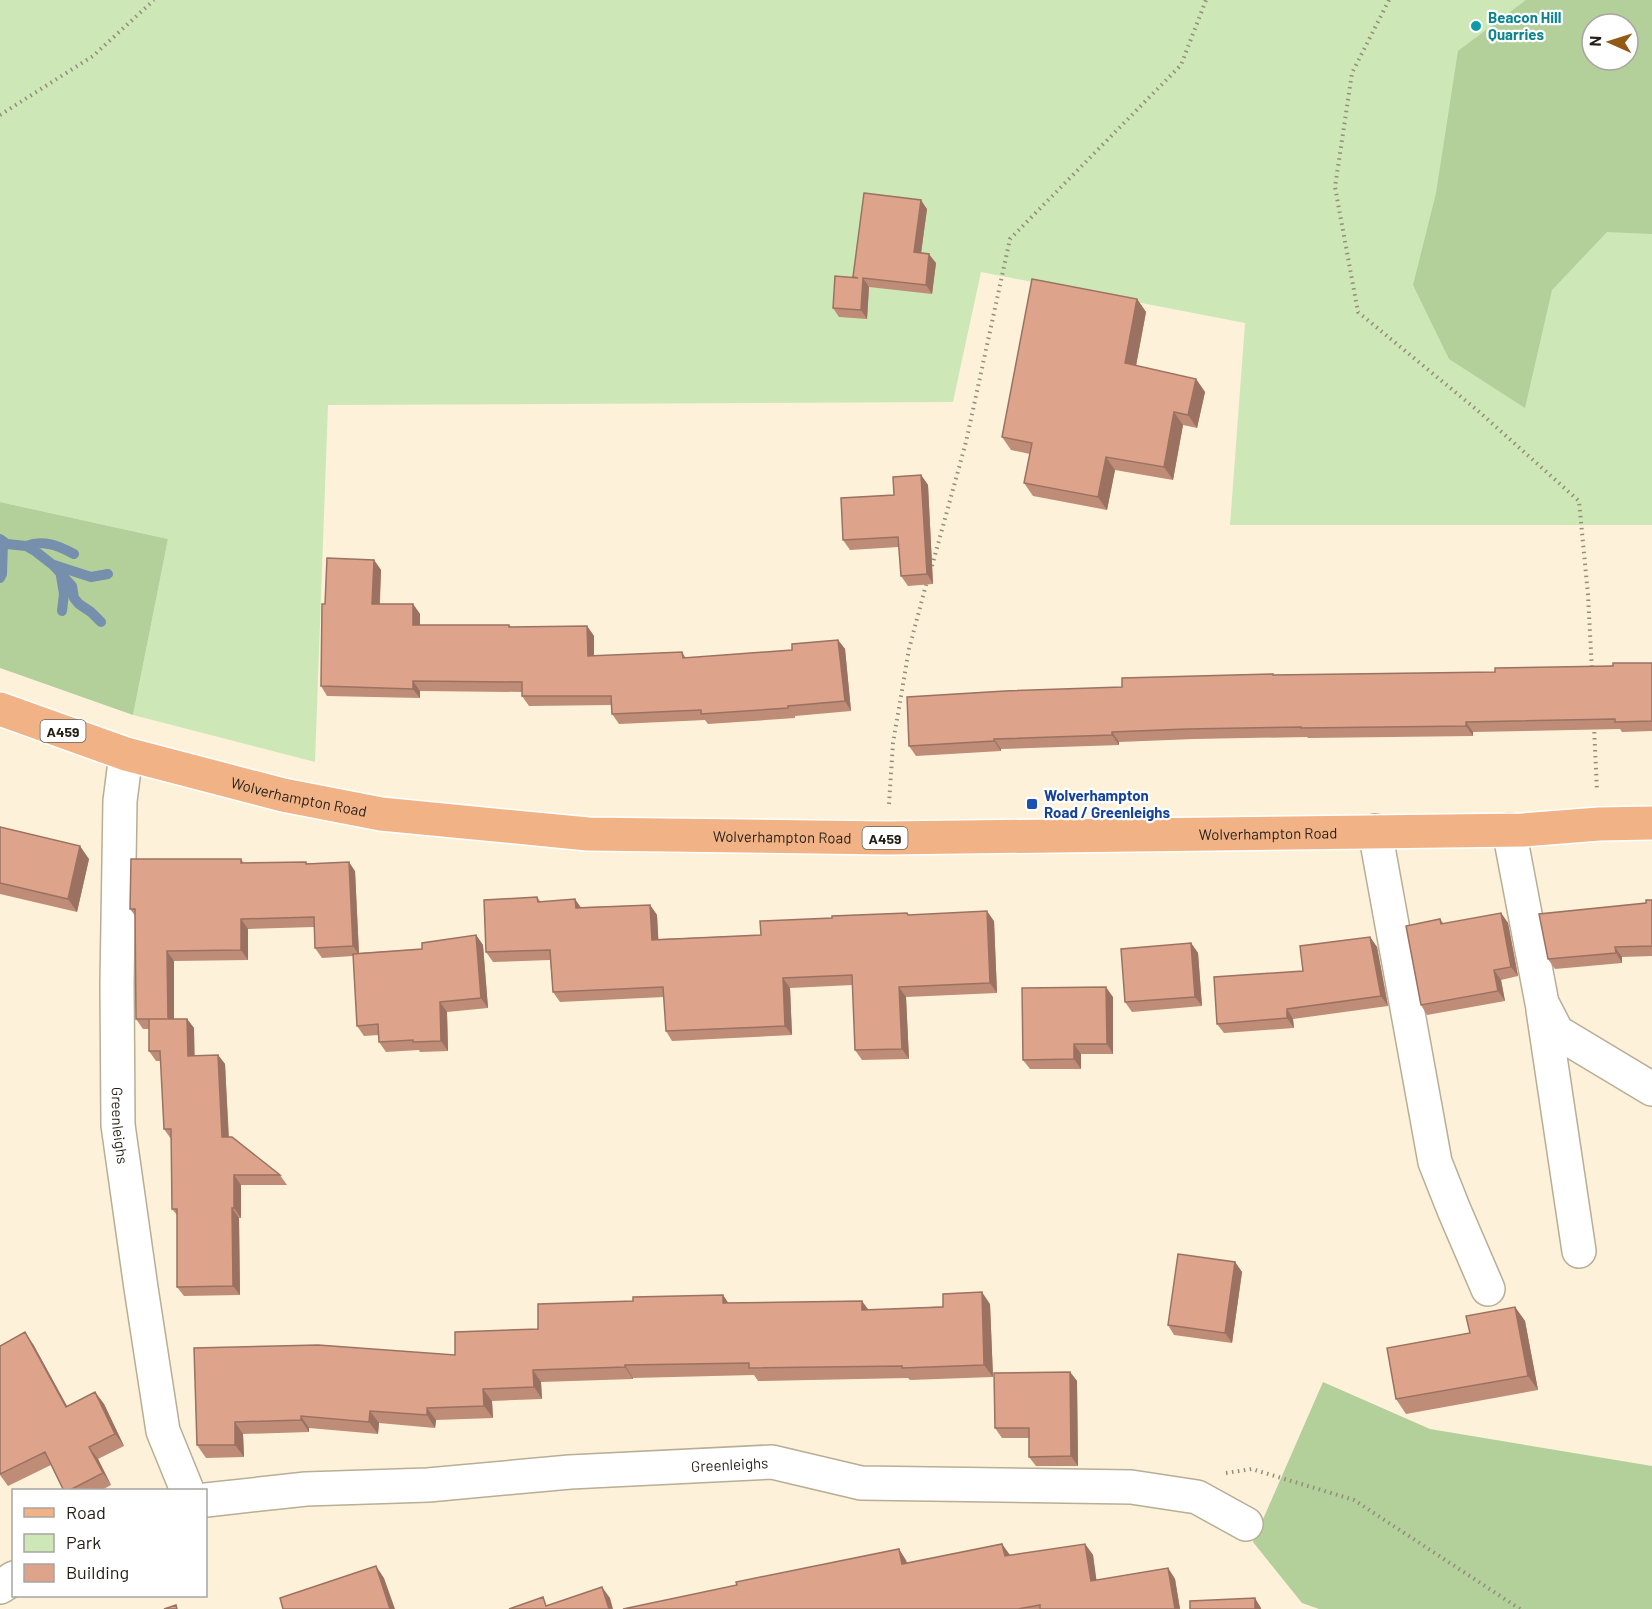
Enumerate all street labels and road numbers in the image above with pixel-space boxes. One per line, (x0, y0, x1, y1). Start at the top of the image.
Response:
road number: A459 (40, 720, 86, 742)
street label: Wolverhampton Road (229, 773, 368, 820)
street label: Wolverhampton Road (1199, 823, 1338, 843)
street label: Wolverhampton Road (713, 827, 852, 847)
road number: A459 (862, 827, 908, 849)
street label: Greenleighs (109, 1087, 132, 1165)
street label: Greenleighs (690, 1453, 769, 1475)

